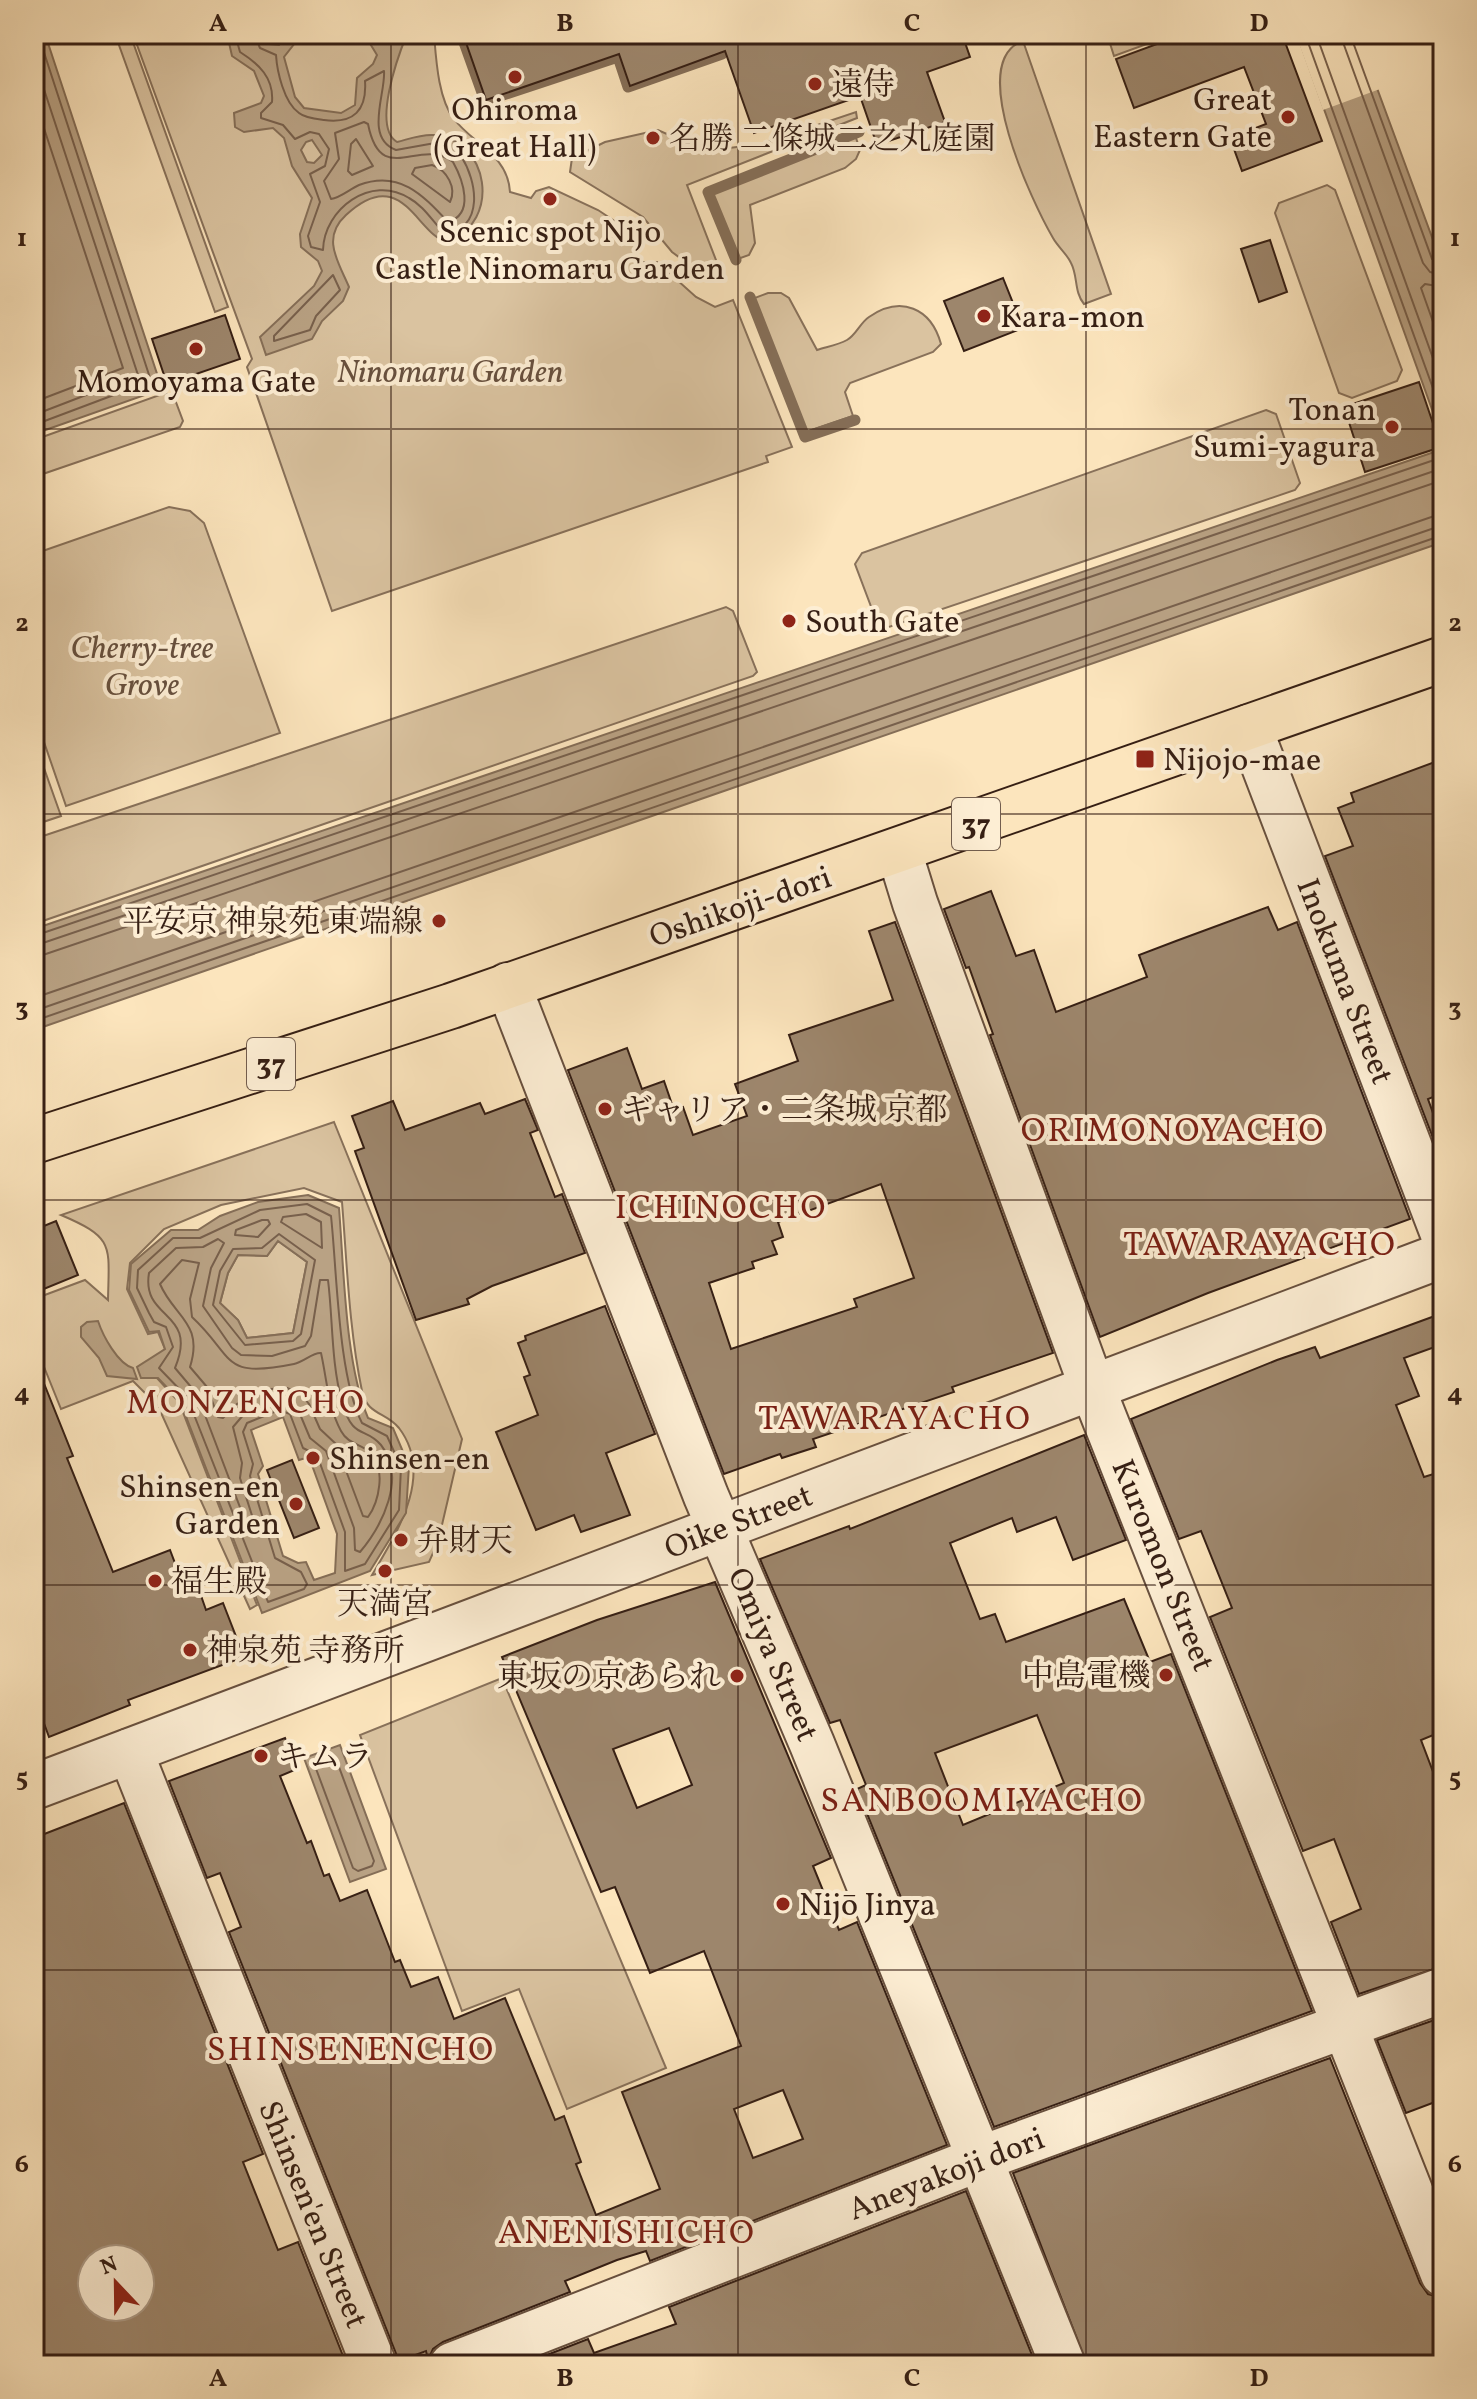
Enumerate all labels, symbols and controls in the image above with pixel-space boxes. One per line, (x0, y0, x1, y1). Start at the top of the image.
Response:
text: A (209, 6, 228, 42)
text: B (556, 6, 574, 42)
text: C (904, 6, 920, 42)
text: D (1249, 6, 1269, 42)
place label: 遠侍 (831, 65, 895, 109)
marker: Ohiroma (Great Hall) (506, 68, 524, 86)
marker: 遠侍 (806, 75, 824, 93)
place label: Great Eastern Gate (1093, 80, 1272, 161)
place label: Ohiroma (Great Hall) (434, 90, 596, 171)
marker: Great Eastern Gate (1279, 108, 1297, 126)
place label: 名勝 二條城二之丸庭園 (669, 119, 995, 163)
marker: 名勝 二條城二之丸庭園 (644, 129, 662, 147)
marker: Scenic spot Nijo Castle Ninomaru Garden (541, 190, 559, 208)
place label: Scenic spot Nijo Castle Ninomaru Garden (375, 212, 725, 293)
text: 1 (17, 221, 27, 257)
text: 1 (1450, 221, 1460, 257)
place label: Kara-mon (1000, 297, 1145, 341)
marker: Kara-mon (975, 307, 993, 325)
marker: Momoyama Gate (187, 340, 205, 358)
park label: Ninomaru Garden (337, 352, 563, 396)
place label: Momoyama Gate (76, 362, 316, 406)
place label: Tonan Sumi-yagura (1193, 390, 1376, 471)
marker: Tonan Sumi-yagura (1383, 418, 1401, 436)
place label: South Gate (805, 602, 959, 646)
text: 2 (15, 606, 29, 642)
text: 2 (1448, 606, 1462, 642)
marker: South Gate (780, 612, 798, 630)
park label: Cherry-tree Grove (70, 628, 214, 709)
place label: Nijojo-mae (1163, 740, 1321, 784)
marker: Nijojo-mae (1134, 748, 1156, 770)
road number: 37 (952, 798, 1000, 850)
street label: Oshikoji-dori (644, 857, 838, 961)
street label: Inokuma Street (1284, 873, 1403, 1091)
place label: 平安京 神泉苑 東端線 (122, 902, 423, 946)
marker: 平安京 神泉苑 東端線 (430, 912, 448, 930)
text: 3 (15, 991, 29, 1027)
text: 3 (1448, 991, 1462, 1027)
road number: 37 (247, 1038, 295, 1090)
place label: ギャリア・二条城 京都 (621, 1090, 947, 1134)
marker: ギャリア・二条城 京都 (596, 1100, 614, 1118)
district label: ORIMONOYACHO (1021, 1109, 1325, 1156)
district label: ICHINOCHO (615, 1186, 827, 1233)
district label: TAWARAYACHO (1123, 1223, 1397, 1270)
text: 4 (14, 1376, 30, 1412)
text: 4 (1447, 1376, 1463, 1412)
district label: MONZENCHO (126, 1381, 366, 1428)
district label: TAWARAYACHO (758, 1397, 1032, 1444)
place label: Shinsen-en (329, 1439, 490, 1483)
marker: Shinsen-en (304, 1449, 322, 1467)
street label: Kuromon Street (1099, 1454, 1224, 1679)
place label: Shinsen-en Garden (119, 1467, 280, 1548)
street label: Oike Street (659, 1475, 820, 1572)
marker: Shinsen-en Garden (287, 1495, 305, 1513)
place label: 弁財天 (417, 1521, 513, 1565)
marker: 弁財天 (392, 1531, 410, 1549)
street label: Omiya Street (715, 1561, 828, 1749)
place label: 福生殿 (171, 1562, 267, 1606)
marker: 天満宮 (376, 1562, 394, 1580)
marker: 福生殿 (146, 1572, 164, 1590)
place label: 天満宮 (337, 1584, 433, 1628)
place label: 神泉苑 寺務所 (206, 1631, 404, 1675)
marker: 神泉苑 寺務所 (181, 1641, 199, 1659)
place label: 中島電機 (1022, 1656, 1150, 1700)
place label: 東坂の京あられ (497, 1657, 721, 1701)
marker: 中島電機 (1157, 1666, 1175, 1684)
marker: 東坂の京あられ (728, 1667, 746, 1685)
place label: キムラ (277, 1737, 373, 1781)
marker: キムラ (252, 1747, 270, 1765)
text: 5 (16, 1761, 28, 1797)
text: 5 (1449, 1761, 1461, 1797)
district label: SANBOOMIYACHO (820, 1779, 1144, 1826)
place label: Nijō Jinya (799, 1885, 936, 1929)
marker: Nijō Jinya (774, 1895, 792, 1913)
district label: SHINSENENCHO (207, 2028, 495, 2075)
street label: Shinsen'en Street (246, 2095, 377, 2335)
street label: Aneyakoji dori (843, 2118, 1052, 2233)
text: 6 (15, 2147, 29, 2183)
text: 6 (1448, 2147, 1462, 2183)
district label: ANENISHICHO (498, 2211, 756, 2258)
north arrow (76, 2243, 156, 2323)
text: N (96, 2249, 123, 2284)
text: A (209, 2361, 228, 2397)
text: B (556, 2361, 574, 2397)
text: C (904, 2361, 920, 2397)
text: D (1249, 2361, 1269, 2397)

